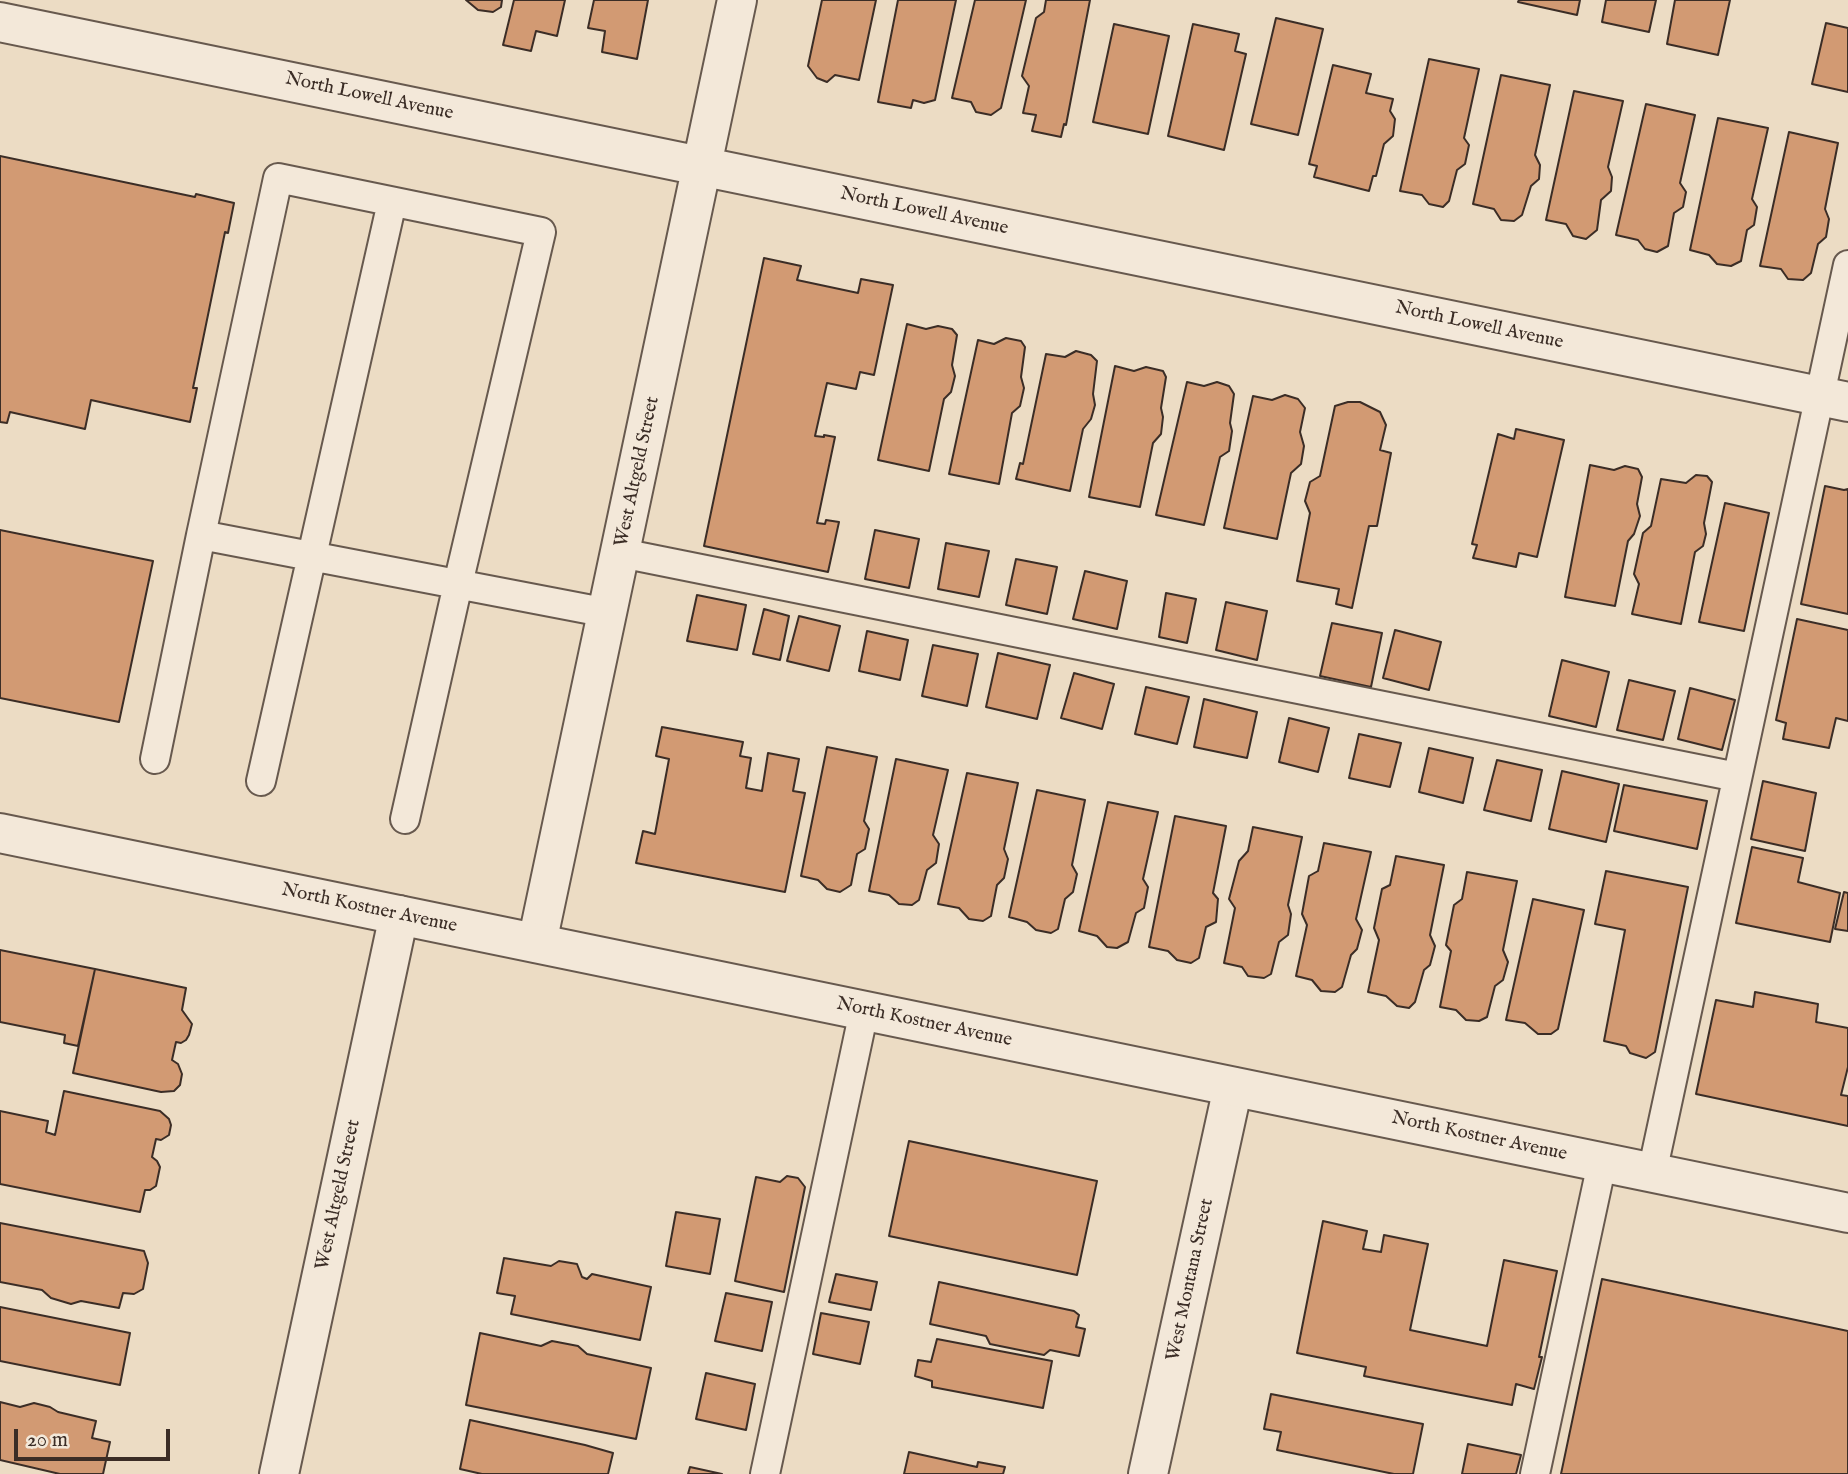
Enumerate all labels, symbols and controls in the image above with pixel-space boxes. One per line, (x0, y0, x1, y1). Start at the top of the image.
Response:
street label: North Lowell Avenue (283, 68, 455, 126)
street label: North Lowell Avenue (838, 183, 1010, 241)
street label: North Lowell Avenue (1393, 297, 1565, 355)
street label: West Altgeld Street (611, 395, 665, 549)
street label: North Kostner Avenue (279, 879, 459, 939)
street label: North Kostner Avenue (834, 993, 1014, 1053)
street label: North Kostner Avenue (1389, 1107, 1569, 1167)
street label: West Altgeld Street (312, 1118, 366, 1272)
street label: West Montana Street (1163, 1197, 1219, 1363)
scale bar (18, 1414, 173, 1458)
text: 20 m (27, 1427, 68, 1454)

